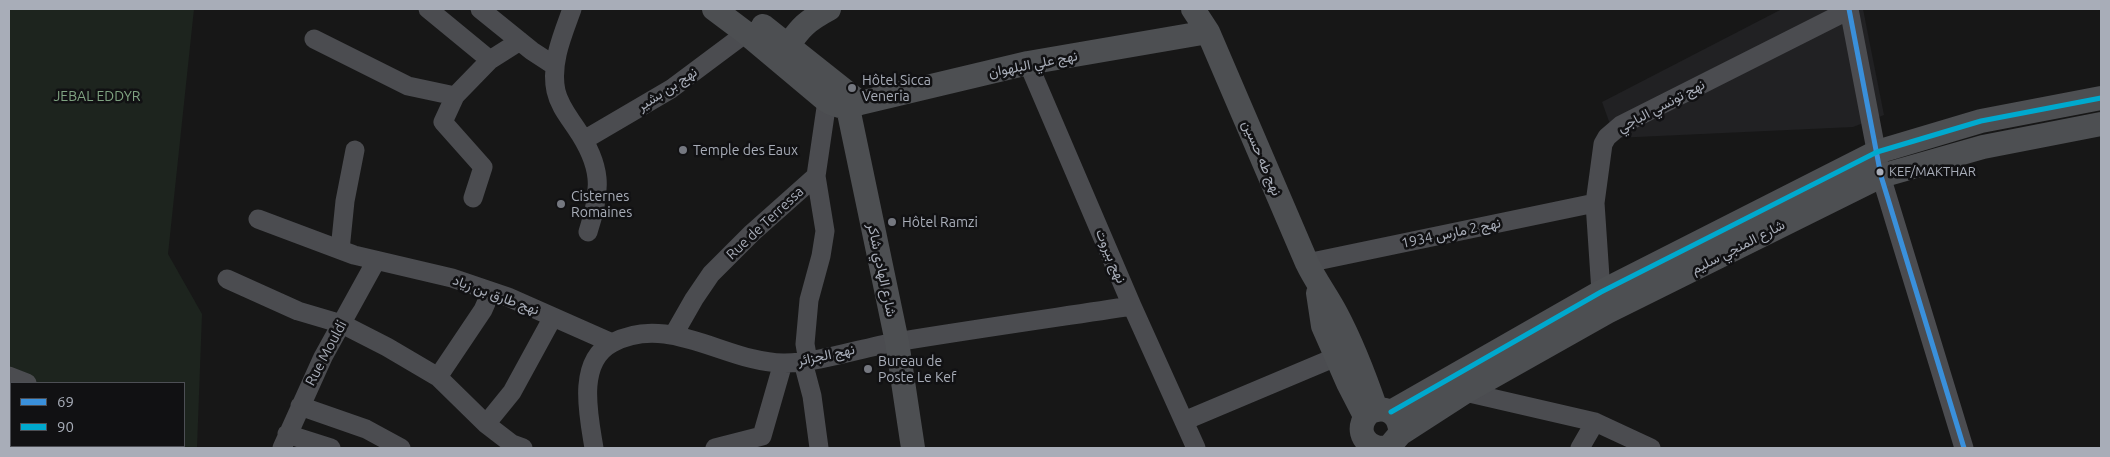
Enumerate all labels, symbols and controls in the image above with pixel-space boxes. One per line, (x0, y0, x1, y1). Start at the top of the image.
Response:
street label: نهج علي البلهوان (987, 47, 1079, 81)
street label: نهج بن بشير (634, 63, 700, 115)
place label: Hôtel Sicca Veneria (862, 72, 931, 104)
street label: نهج تونسي الباجي (1614, 76, 1708, 136)
marker: Hôtel Sicca Veneria (846, 82, 858, 94)
park label: JEBAL EDDYR (53, 88, 141, 104)
street label: نهج طه حسين (1239, 118, 1285, 198)
place label: Temple des Eaux (693, 142, 798, 158)
marker: Temple des Eaux (677, 144, 689, 156)
place label: KEF/MAKTHAR (1889, 164, 1976, 180)
marker: KEF/MAKTHAR (1875, 167, 1885, 177)
street label: Rue de Terressa (723, 183, 807, 263)
place label: Cisternes Romaines (571, 188, 632, 220)
marker: Cisternes Romaines (555, 198, 567, 210)
place label: Hôtel Ramzi (902, 214, 978, 230)
street label: نهج 2 مارس 1934 (1400, 214, 1502, 252)
marker: Hôtel Ramzi (886, 216, 898, 228)
street label: شارع المنجي سليم (1688, 216, 1788, 278)
street label: شارع الهادي شاكر (864, 222, 900, 318)
street label: نهج بيروت (1092, 226, 1130, 286)
street label: نهج طارق بن زياد (450, 272, 542, 318)
street label: Rue Mouldi (302, 318, 350, 388)
street label: نهج الجزائر (796, 341, 856, 369)
place label: Bureau de Poste Le Kef (878, 353, 956, 386)
marker: Bureau de Poste Le Kef (862, 363, 874, 375)
legend (10, 382, 185, 447)
text: 69 (57, 393, 74, 410)
text: 90 (57, 418, 74, 435)

